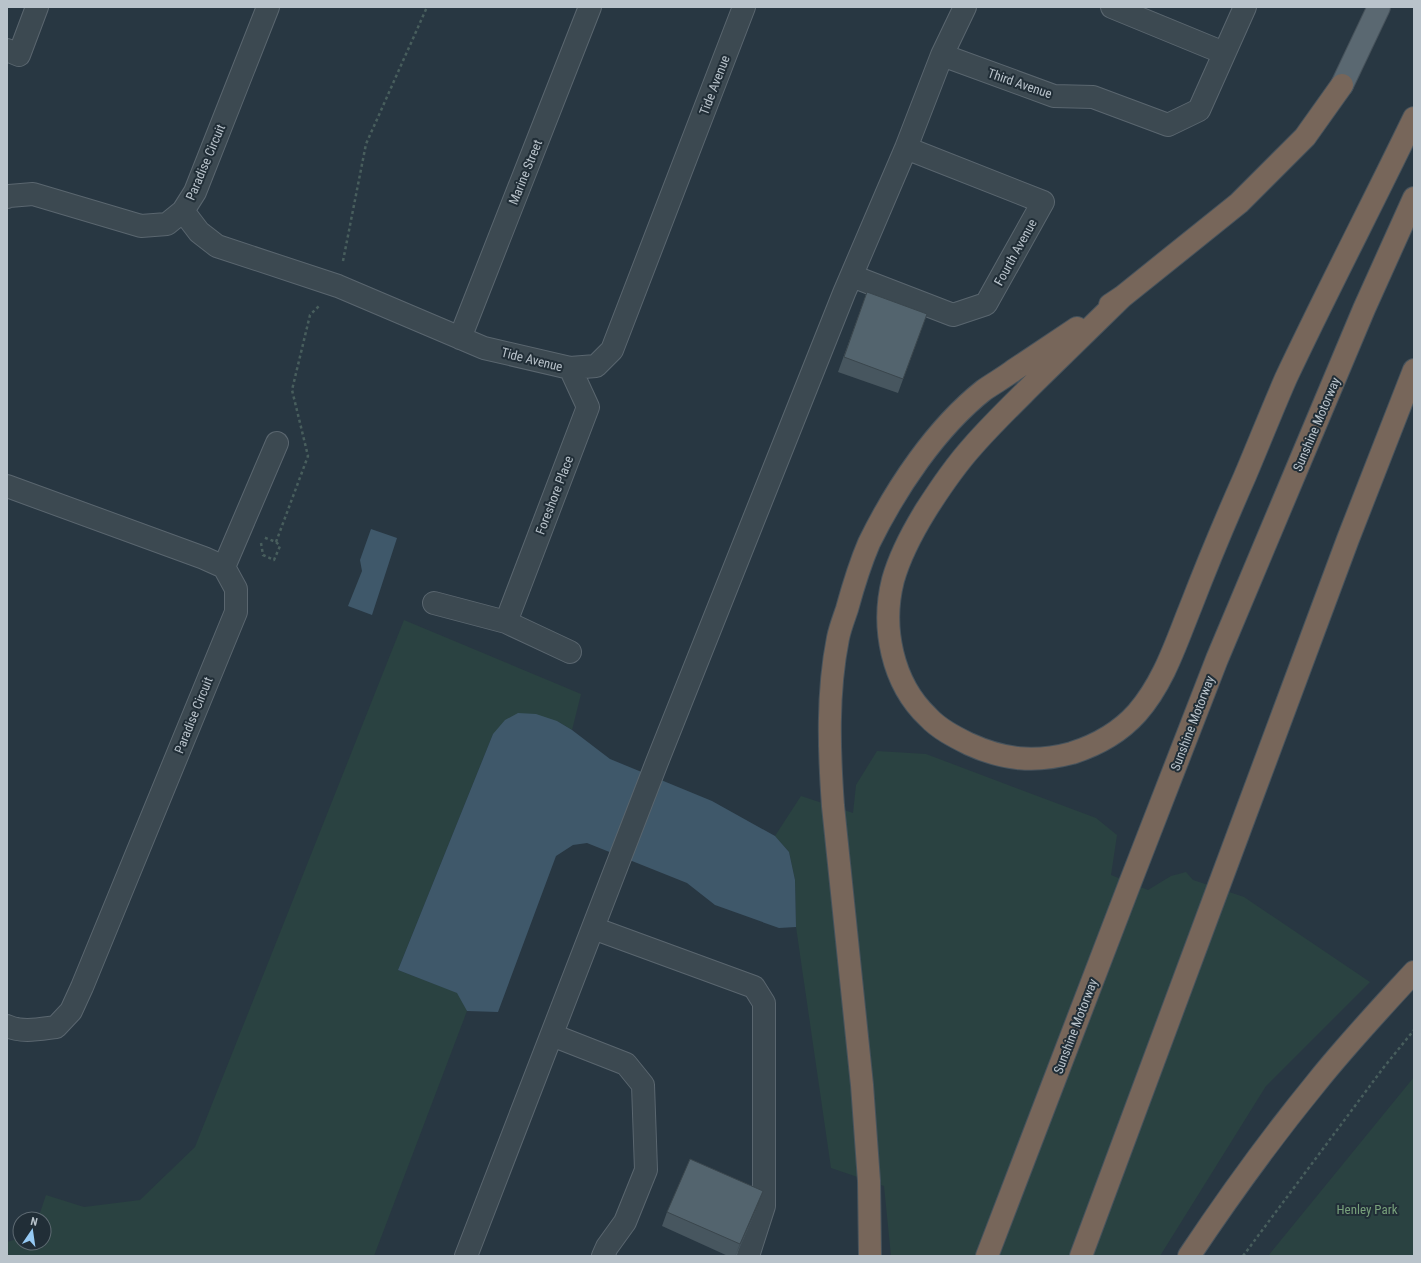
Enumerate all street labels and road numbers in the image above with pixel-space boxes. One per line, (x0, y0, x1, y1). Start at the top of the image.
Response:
street label: Tide Avenue (696, 53, 733, 117)
street label: Third Avenue (986, 66, 1054, 101)
street label: Paradise Circuit (183, 122, 228, 202)
street label: Marine Street (506, 137, 545, 207)
street label: Fourth Avenue (991, 216, 1040, 288)
street label: Tide Avenue (500, 345, 564, 374)
street label: Sunshine Motorway (1290, 374, 1343, 473)
street label: Foreshore Place (533, 454, 576, 536)
street label: Sunshine Motorway (1167, 673, 1218, 773)
street label: Paradise Circuit (171, 675, 216, 756)
street label: Sunshine Motorway (1050, 976, 1101, 1076)

